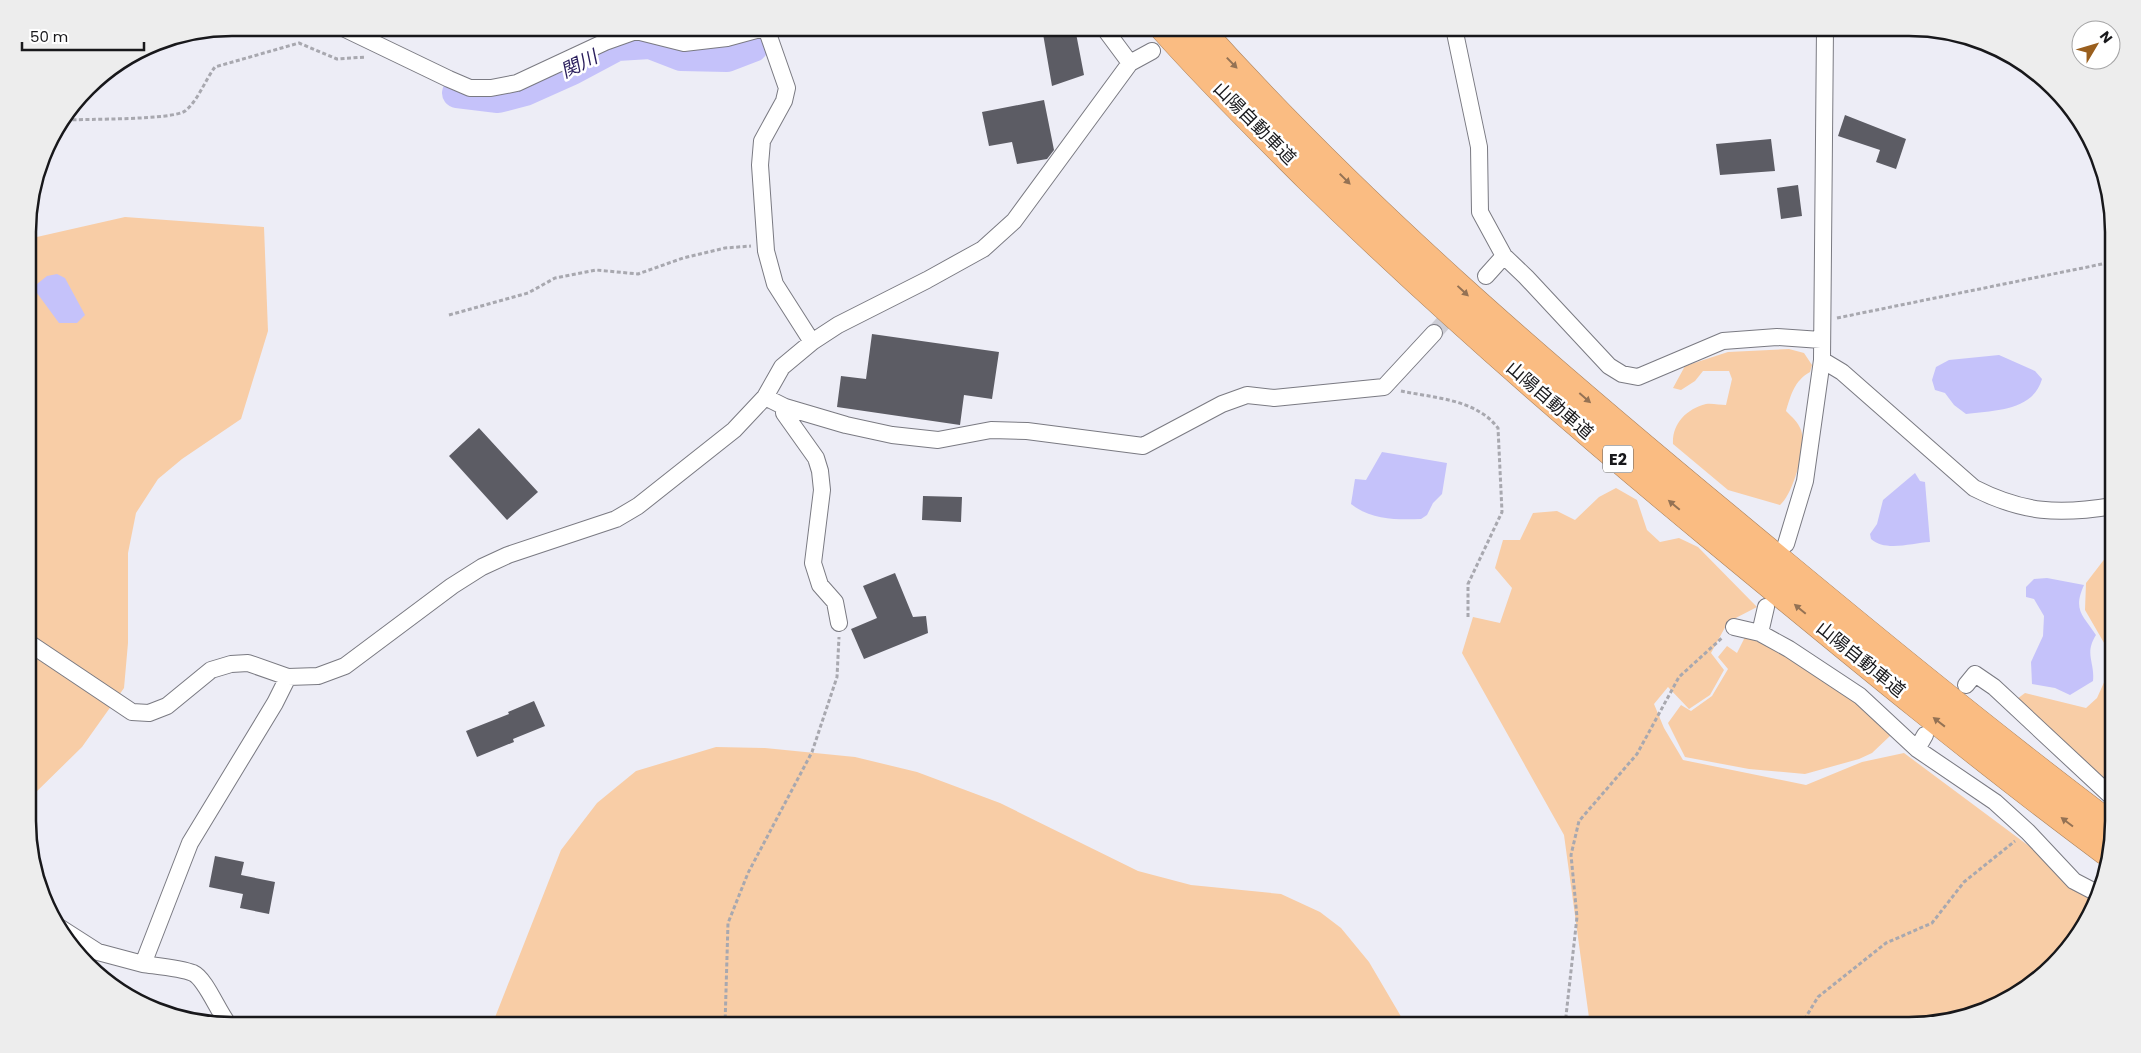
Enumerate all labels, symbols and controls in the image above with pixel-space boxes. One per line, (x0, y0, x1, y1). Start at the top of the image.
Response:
scale bar (22, 20, 145, 52)
north arrow (2071, 20, 2121, 70)
text: 50 m (30, 26, 68, 47)
text: N (2095, 27, 2117, 47)
water label: 関川 (556, 43, 604, 84)
one-way arrow (1226, 57, 1238, 69)
street label: 山陽自動車道 (1208, 76, 1302, 170)
one-way arrow (1339, 173, 1351, 185)
one-way arrow (1457, 285, 1469, 297)
street label: 山陽自動車道 (1501, 355, 1599, 445)
one-way arrow (1578, 393, 1591, 404)
road number: E2 (1603, 446, 1633, 472)
one-way arrow (1668, 500, 1681, 511)
one-way arrow (1793, 603, 1806, 614)
street label: 山陽自動車道 (1811, 615, 1911, 703)
one-way arrow (1933, 717, 1946, 728)
one-way arrow (2060, 817, 2074, 827)

